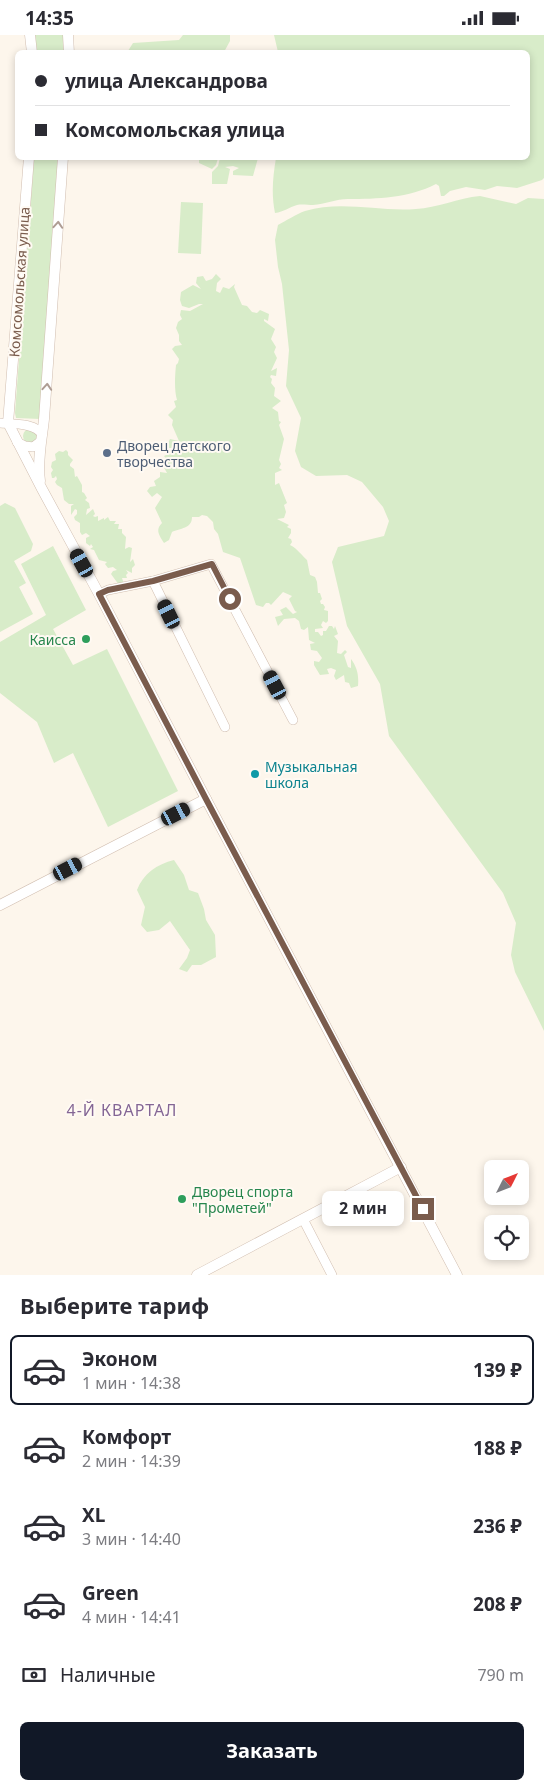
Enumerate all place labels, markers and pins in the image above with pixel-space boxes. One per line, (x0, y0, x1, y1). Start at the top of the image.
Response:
place label: Дворец детского творчества (117, 436, 231, 471)
marker: Дворец детского творчества (101, 447, 113, 459)
place label: Каисса (29, 630, 76, 649)
marker: Каисса (80, 633, 92, 645)
place label: Музыкальная школа (265, 757, 358, 792)
marker: Музыкальная школа (249, 768, 261, 780)
place label: Дворец спорта "Прометей" (192, 1182, 293, 1217)
marker: Дворец спорта "Прометей" (176, 1193, 188, 1205)

